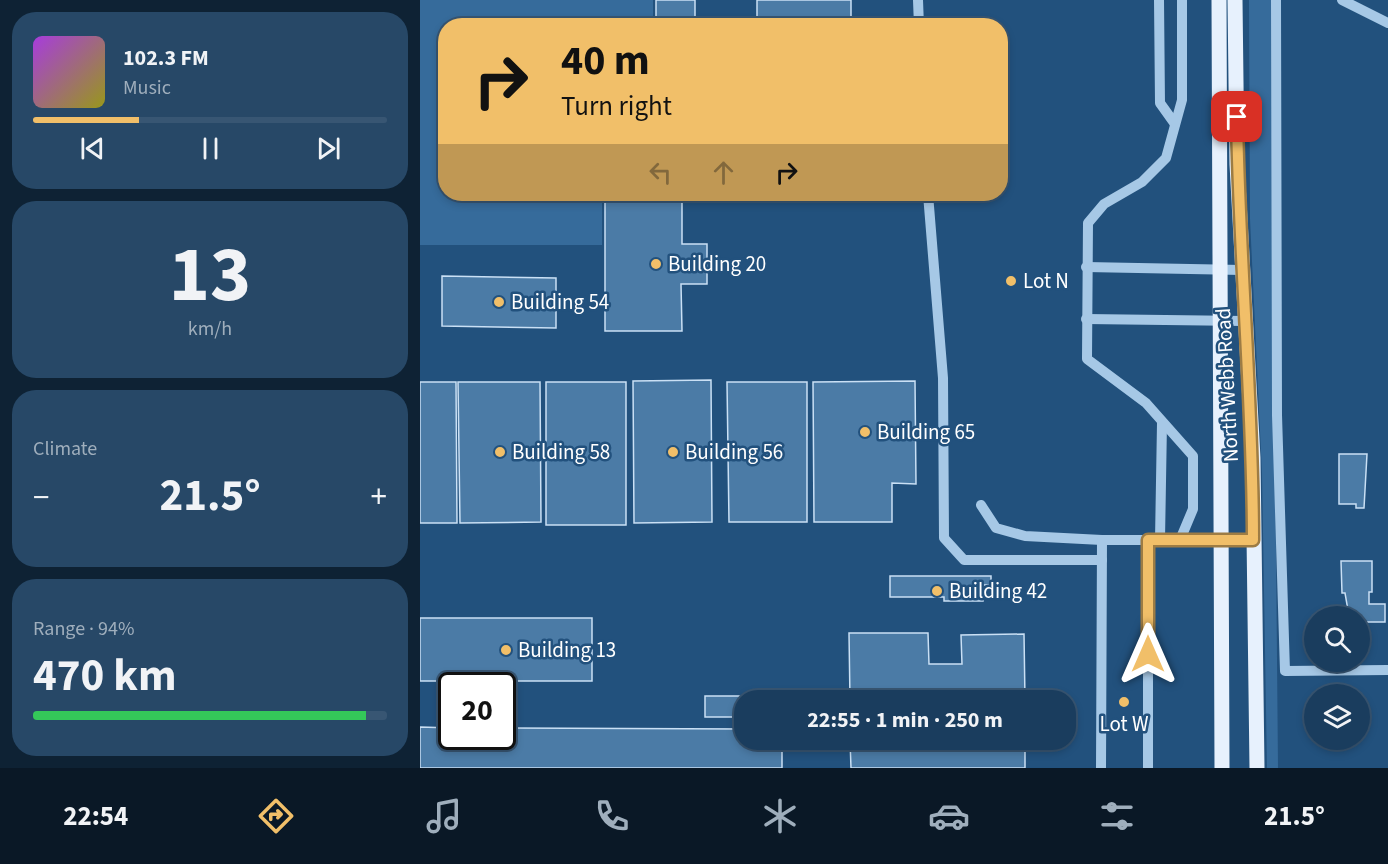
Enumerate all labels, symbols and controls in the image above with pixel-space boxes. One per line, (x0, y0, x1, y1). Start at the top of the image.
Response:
text: 40 m (561, 31, 650, 91)
text: 102.3 FM (123, 42, 209, 74)
icon: right (462, 42, 540, 120)
text: Music (123, 74, 171, 102)
text: Turn right (561, 87, 672, 126)
pin (1211, 91, 1262, 142)
icon: arrive (1220, 100, 1253, 133)
icon: previous (76, 132, 109, 165)
icon: pause (194, 132, 227, 165)
icon: next (312, 132, 345, 165)
icon: left (644, 156, 677, 189)
icon: ahead (707, 156, 740, 189)
icon: right (770, 156, 803, 189)
text: 13 (169, 220, 251, 331)
place label: Building 20 (668, 249, 766, 279)
marker: Building 20 (649, 257, 663, 271)
place label: Lot N (1023, 266, 1069, 296)
marker: Lot N (1004, 274, 1018, 288)
place label: Building 54 (511, 287, 609, 317)
marker: Building 54 (492, 295, 506, 309)
street label: North Webb Road (1208, 307, 1246, 463)
text: km/h (188, 315, 232, 343)
place label: Building 65 (877, 417, 975, 447)
marker: Building 65 (858, 425, 872, 439)
text: Climate (33, 435, 97, 463)
place label: Building 58 (512, 437, 610, 467)
place label: Building 56 (685, 437, 783, 467)
marker: Building 58 (493, 445, 507, 459)
marker: Building 56 (666, 445, 680, 459)
text: 21.5° (159, 464, 261, 528)
text: − (33, 474, 49, 521)
text: + (371, 474, 387, 521)
place label: Building 42 (949, 576, 1047, 606)
marker: Building 42 (930, 584, 944, 598)
map controls (1304, 606, 1370, 750)
button: search (1304, 606, 1370, 672)
text: Range · 94% (33, 615, 134, 643)
position arrow (1116, 622, 1180, 686)
place label: Building 13 (518, 635, 616, 665)
marker: Building 13 (499, 643, 513, 657)
text: 470 km (33, 644, 177, 708)
speed limit sign: 20 (438, 672, 516, 750)
button: layers (1304, 684, 1370, 750)
marker: Lot W (1117, 695, 1131, 709)
text: 22:55 · 1 min · 250 m (807, 704, 1003, 736)
place label: Lot W (1100, 709, 1149, 739)
icon: directions (255, 795, 297, 837)
icon: music (423, 795, 465, 837)
icon: phone (591, 795, 633, 837)
icon: climate (759, 795, 801, 837)
icon: car (928, 795, 970, 837)
icon: filters (1096, 795, 1138, 837)
text: 22:54 (63, 797, 128, 836)
text: 21.5° (1264, 797, 1325, 836)

